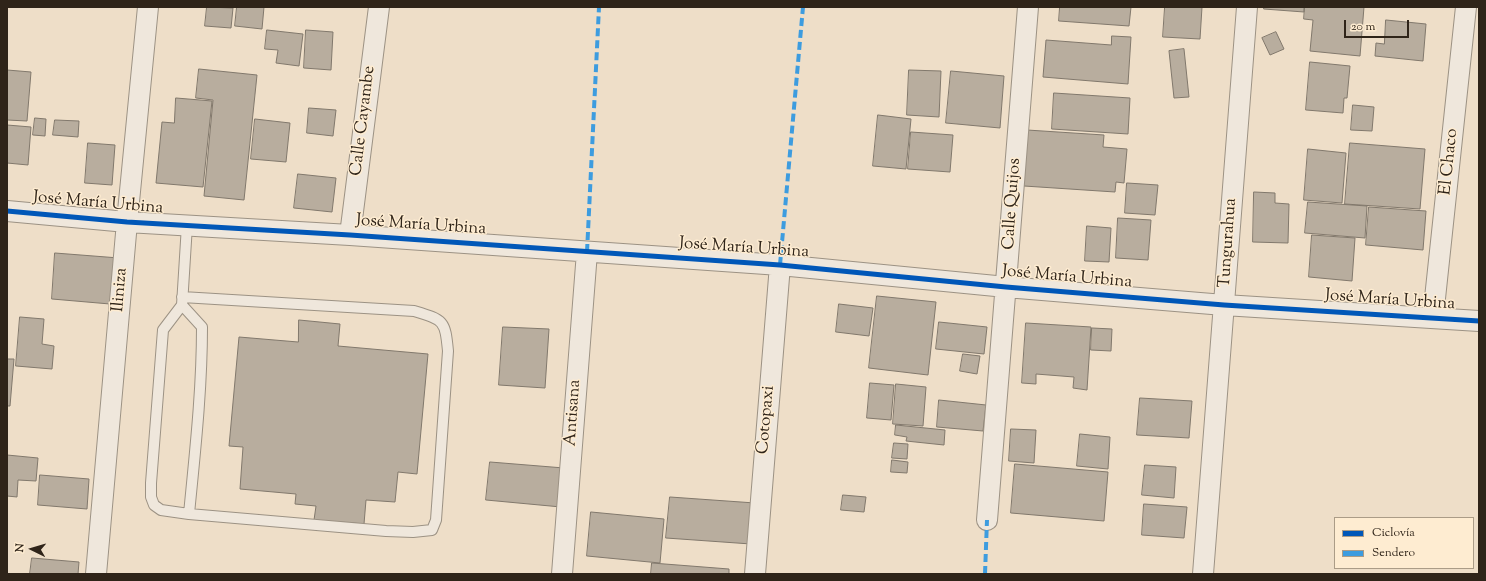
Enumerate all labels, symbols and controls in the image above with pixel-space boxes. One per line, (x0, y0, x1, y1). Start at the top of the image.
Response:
scale bar (1346, 12, 1411, 38)
text: 20 m (1351, 18, 1375, 36)
street label: Calle Cayambe (347, 65, 381, 177)
street label: El Chaco (1436, 128, 1464, 196)
street label: Calle Quijos (1000, 158, 1026, 250)
street label: José María Urbina (32, 188, 164, 220)
street label: Tungurahua (1216, 197, 1242, 289)
street label: José María Urbina (355, 211, 487, 241)
street label: José María Urbina (678, 234, 810, 264)
street label: José María Urbina (1001, 262, 1133, 294)
street label: Iliniza (109, 267, 133, 313)
street label: José María Urbina (1324, 286, 1456, 316)
street label: Antisana (561, 379, 587, 447)
street label: Cotopaxi (754, 385, 780, 455)
legend (1334, 517, 1474, 569)
text: Ciclovía (1372, 524, 1415, 542)
north arrow (12, 529, 52, 569)
text: N (12, 543, 28, 553)
text: Sendero (1372, 544, 1415, 562)

